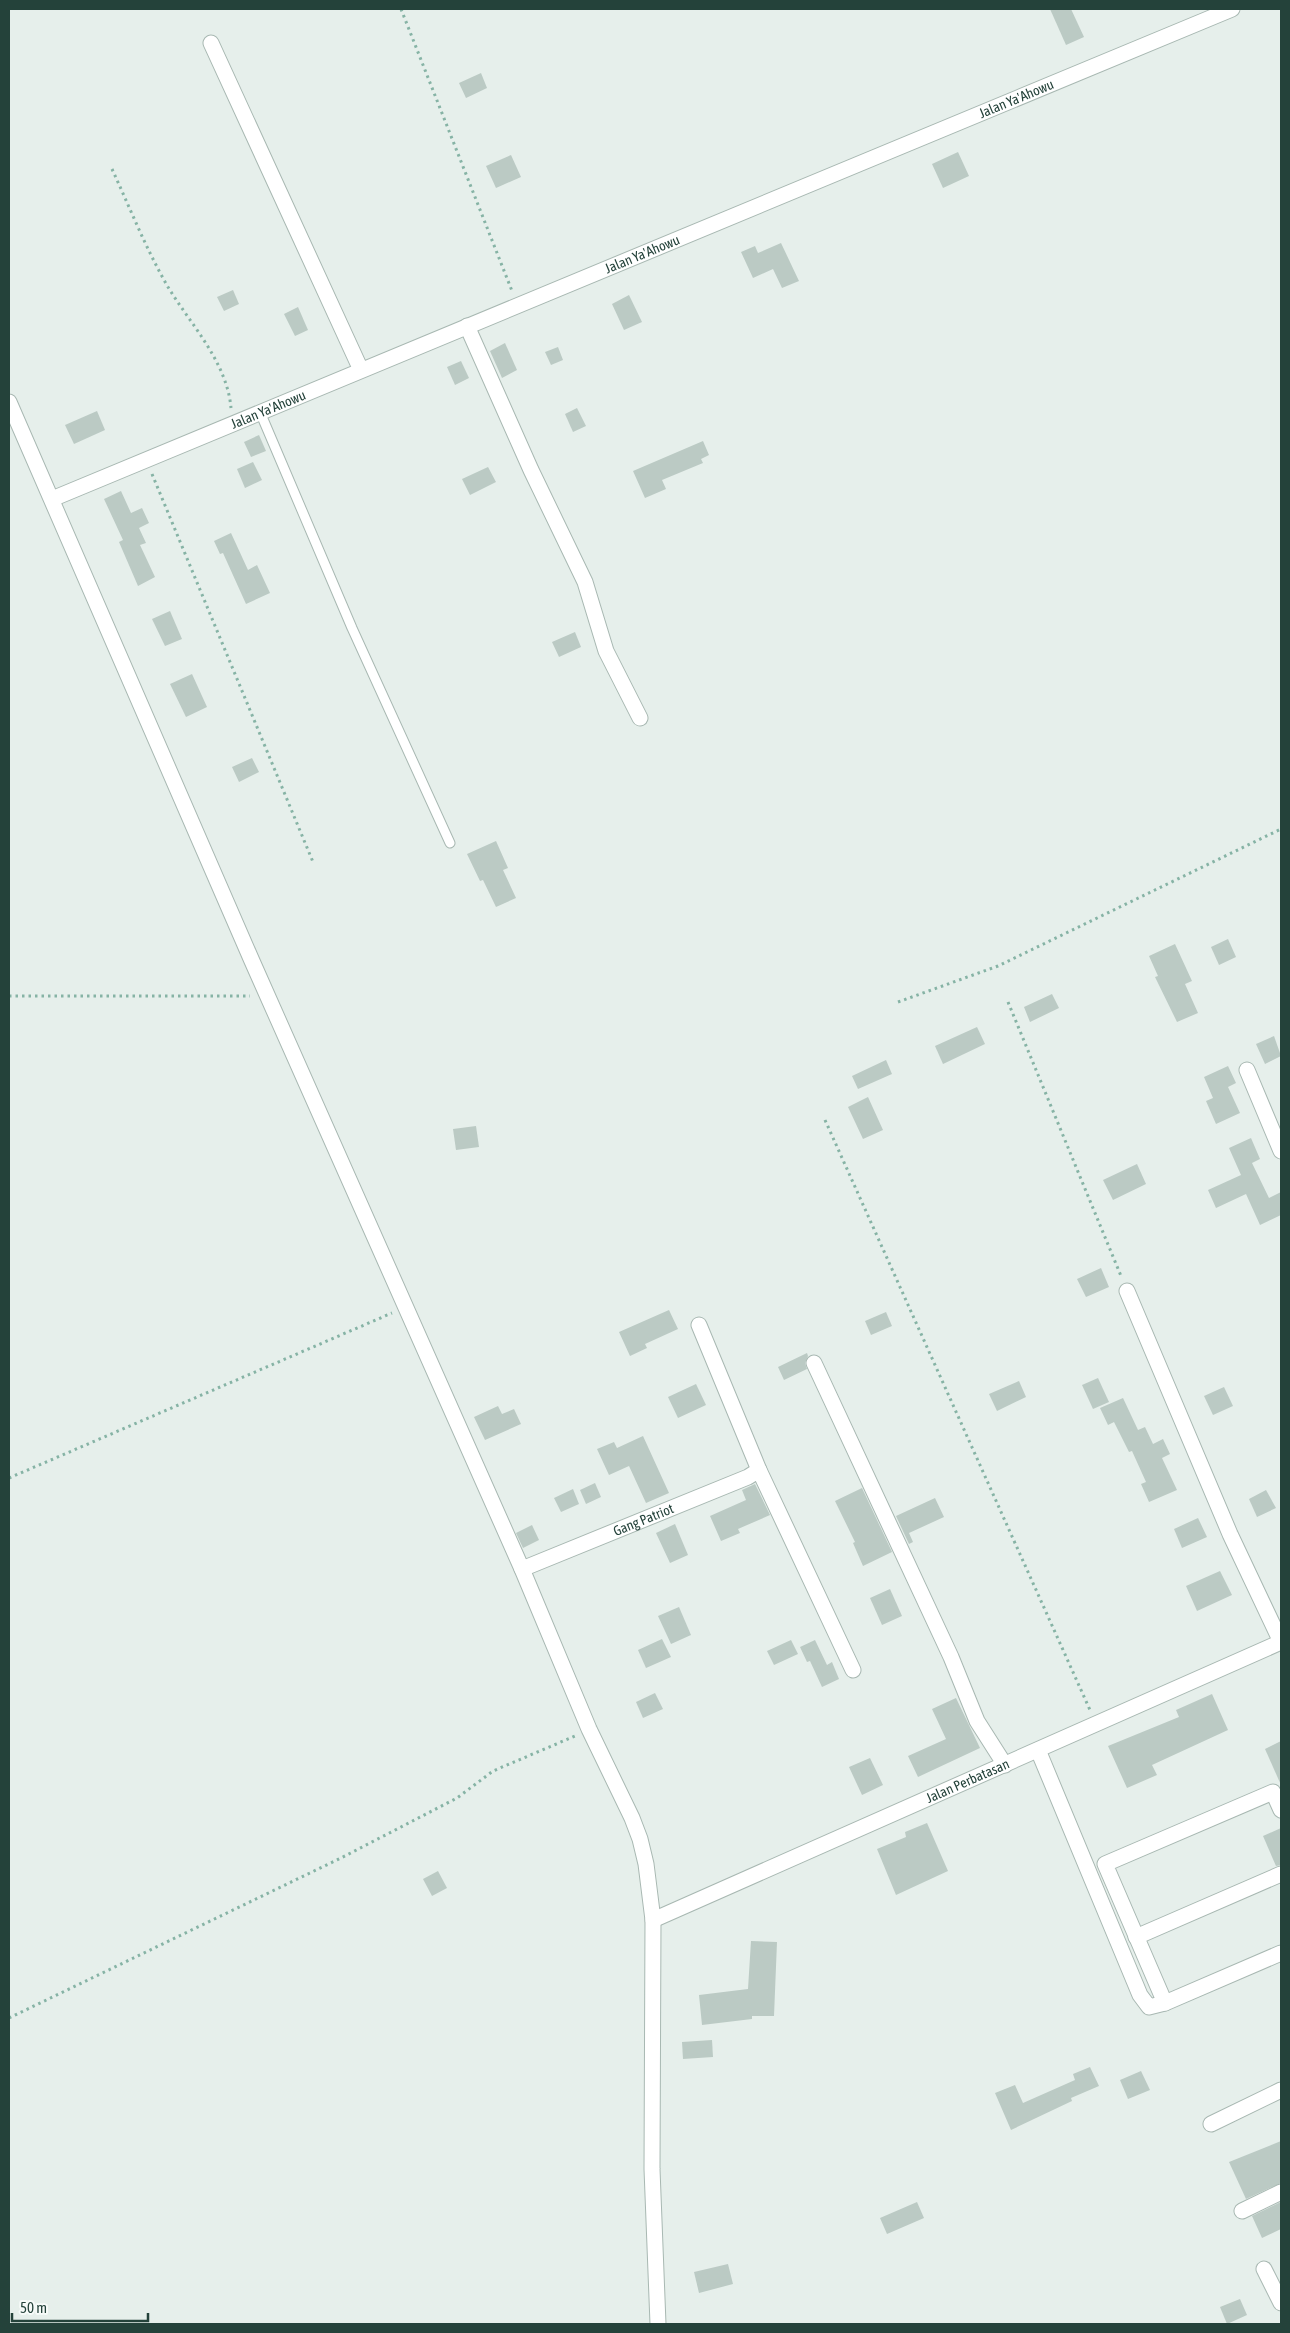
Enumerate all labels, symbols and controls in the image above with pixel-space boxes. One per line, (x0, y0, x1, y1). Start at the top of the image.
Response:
street label: Jalan Ya'Ahowu (976, 76, 1056, 121)
street label: Jalan Ya'Ahowu (602, 231, 682, 277)
street label: Jalan Ya'Ahowu (228, 387, 308, 432)
street label: Gang Patriot (611, 1500, 676, 1539)
street label: Jalan Perbatasan (924, 1755, 1012, 1806)
scale bar (12, 2290, 149, 2322)
text: 50 m (20, 2299, 47, 2316)

